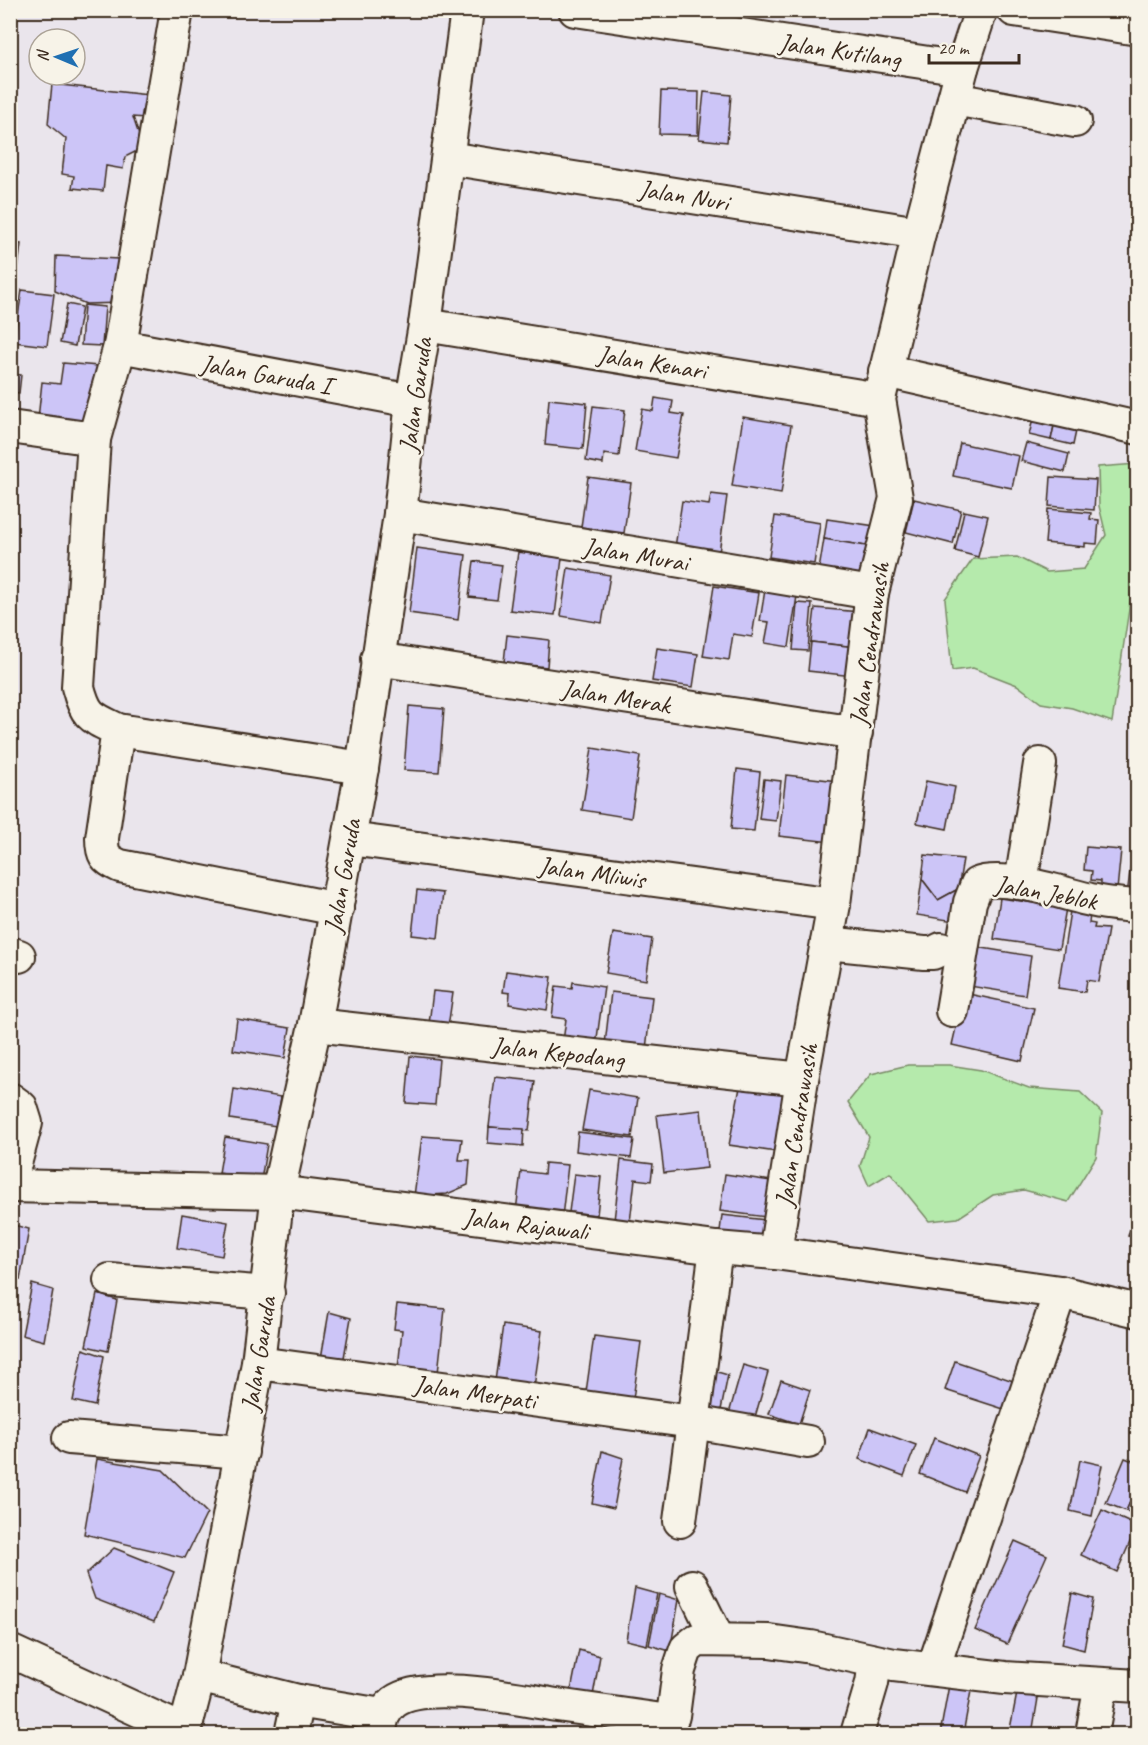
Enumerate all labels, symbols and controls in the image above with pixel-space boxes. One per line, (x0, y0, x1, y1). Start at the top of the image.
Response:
street label: Jalan Kutilang (775, 25, 905, 76)
north arrow (27, 27, 87, 87)
scale bar (929, 27, 1019, 65)
text: 20 m (938, 37, 971, 59)
text: N (33, 48, 53, 62)
street label: Jalan Nuri (635, 172, 734, 219)
street label: Jalan Garuda (391, 334, 440, 456)
street label: Jalan Kenari (593, 337, 712, 388)
street label: Jalan Garuda I (196, 346, 339, 403)
street label: Jalan Murai (579, 530, 694, 580)
street label: Jalan Cendrawasih (841, 559, 897, 730)
street label: Jalan Merak (557, 671, 675, 722)
street label: Jalan Garuda (316, 815, 369, 938)
street label: Jalan Mliwis (535, 848, 649, 897)
street label: Jalan Jeblok (991, 867, 1101, 918)
street label: Jalan Kepodang (488, 1029, 628, 1076)
street label: Jalan Cendrawasih (767, 1040, 826, 1211)
street label: Jalan Rajawali (460, 1200, 593, 1249)
street label: Jalan Garuda (233, 1293, 284, 1415)
street label: Jalan Merpati (410, 1367, 541, 1418)

